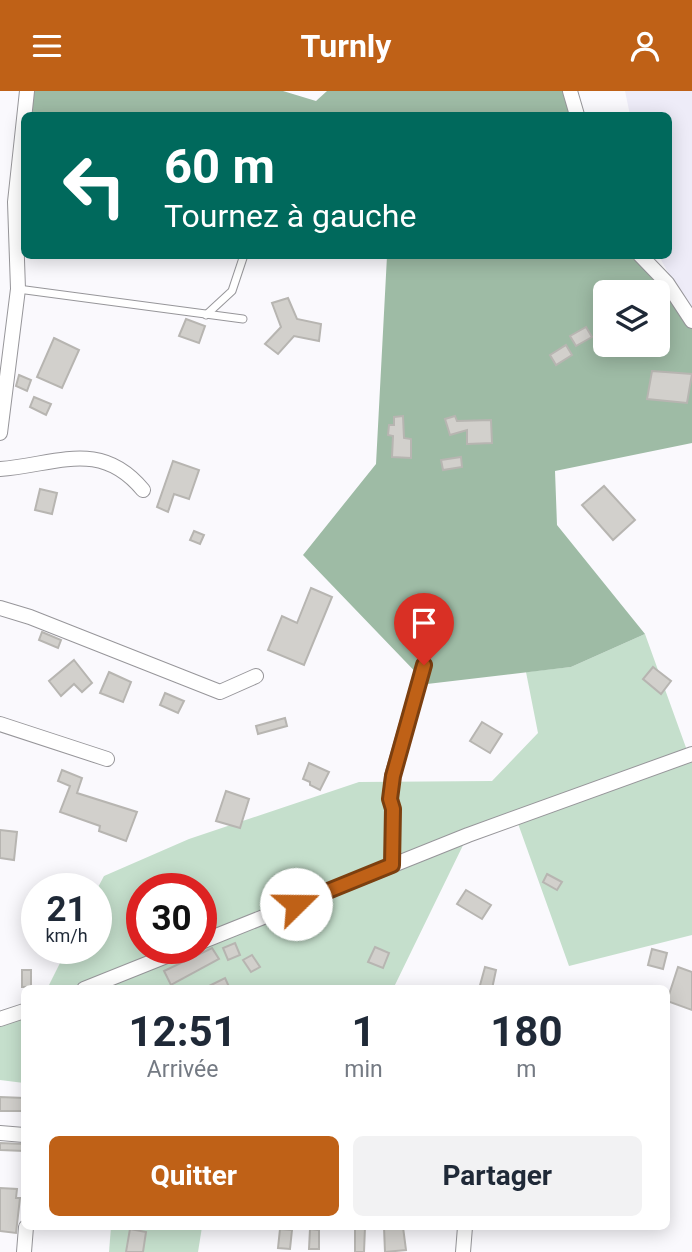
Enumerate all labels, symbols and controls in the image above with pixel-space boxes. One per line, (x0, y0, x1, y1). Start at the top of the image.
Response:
icon: menu (28, 27, 66, 65)
text: Turnly (301, 27, 391, 65)
icon: person (626, 27, 664, 65)
text: 60 m (164, 138, 275, 195)
icon: left (49, 140, 140, 231)
text: Tournez à gauche (164, 197, 416, 235)
map controls (593, 280, 670, 357)
button: layers (593, 280, 670, 357)
pin (394, 593, 454, 665)
icon: arrive (405, 604, 443, 642)
position arrow (259, 867, 333, 941)
speed limit sign: 30 (126, 873, 217, 964)
text: 21 (46, 889, 87, 930)
text: km/h (45, 925, 88, 946)
text: 12:51 (129, 1007, 237, 1056)
text: 1 (351, 1007, 376, 1056)
text: 180 (490, 1007, 563, 1056)
text: Arrivée (147, 1056, 218, 1083)
text: min (344, 1056, 383, 1083)
text: m (516, 1056, 536, 1083)
button: Quitter (49, 1136, 339, 1216)
button: Partager (353, 1136, 642, 1216)

